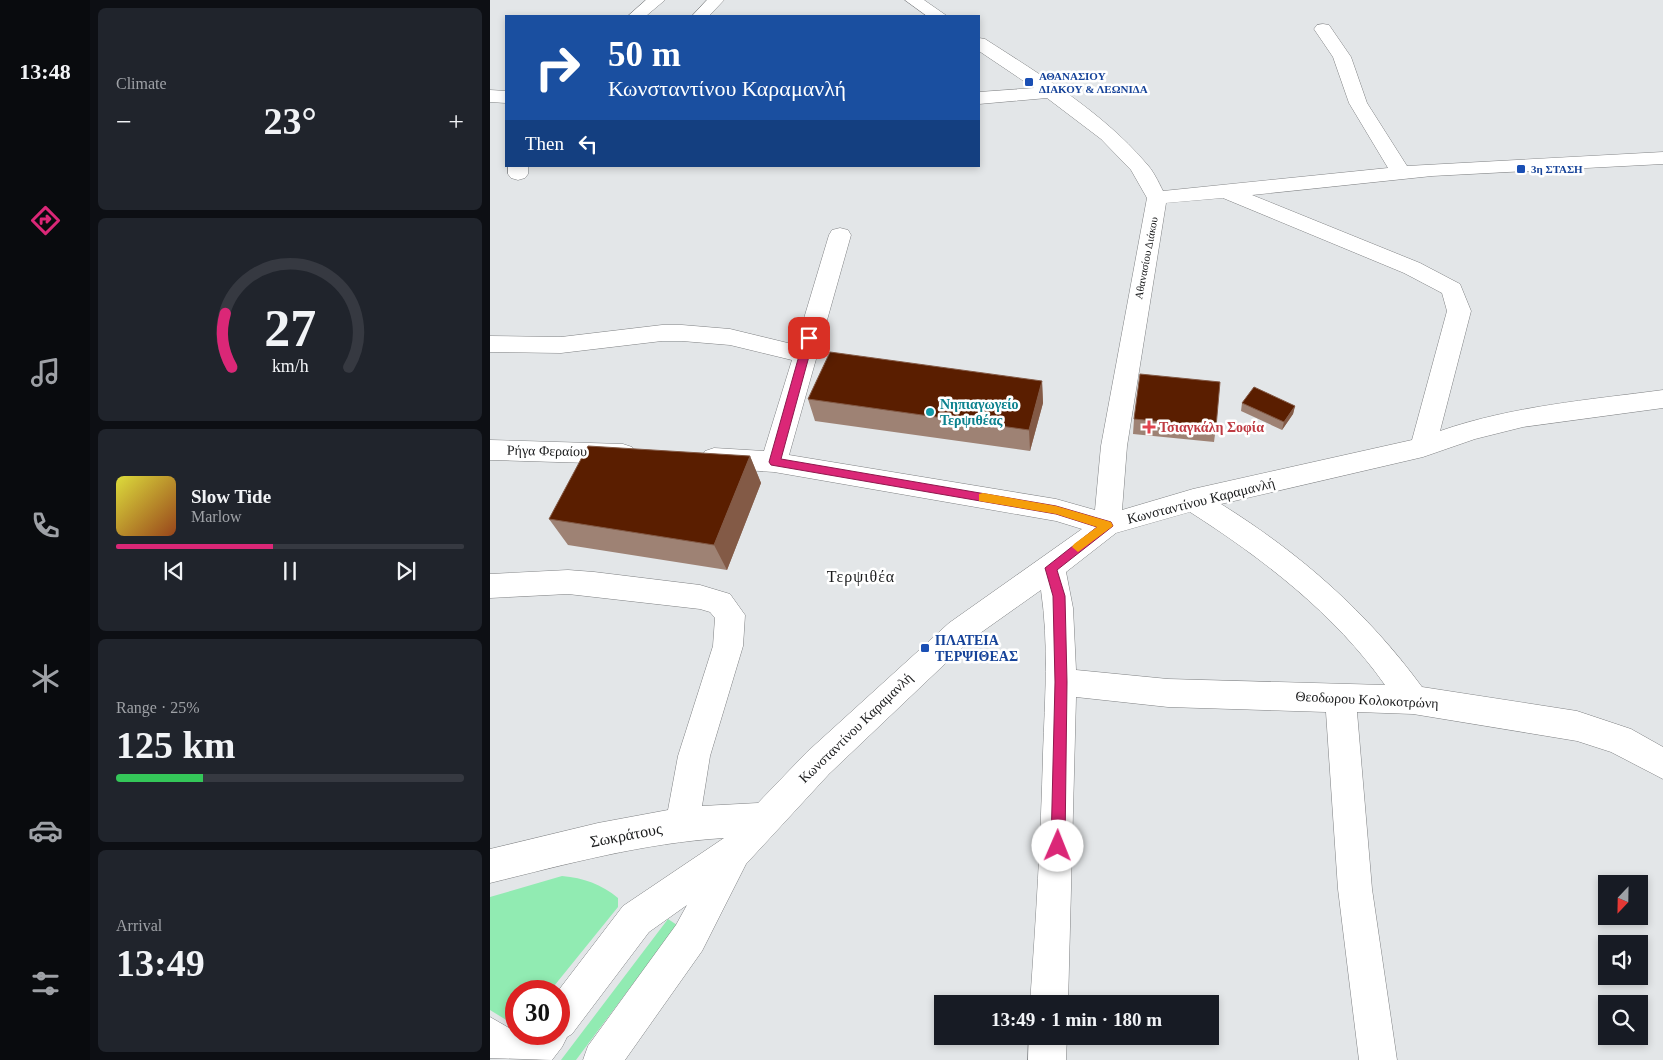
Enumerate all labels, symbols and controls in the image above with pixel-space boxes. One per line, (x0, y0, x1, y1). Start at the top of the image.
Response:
icon: right (525, 35, 590, 100)
text: 50 m (608, 35, 681, 74)
text: 13:48 (19, 59, 71, 84)
place label: ΑΘΑΝΑΣΙΟΥ ΔΙΑΚΟΥ & ΛΕΩΝΙΔΑ (1039, 70, 1148, 95)
text: Climate (116, 75, 167, 92)
text: Κωνσταντίνου Καραμανλή (608, 76, 846, 101)
marker: ΑΘΑΝΑΣΙΟΥ ΔΙΑΚΟΥ & ΛΕΩΝΙΔΑ (1023, 76, 1035, 88)
text: 23° (263, 100, 317, 142)
text: − (116, 106, 132, 137)
text: + (448, 106, 464, 137)
icon: left (574, 130, 602, 158)
text: Then (525, 133, 564, 154)
marker: 3η ΣΤΑΣΗ (1515, 163, 1527, 175)
place label: 3η ΣΤΑΣΗ (1531, 163, 1583, 175)
icon: directions (28, 203, 63, 238)
street label: Αθανασίου Διάκου (1132, 215, 1160, 300)
text: 27 (264, 300, 316, 357)
pin (788, 317, 830, 359)
icon: arrive (795, 324, 823, 352)
icon: music (28, 355, 63, 390)
text: km/h (272, 356, 308, 376)
place label: Νηπιαγωγείο Τερψιθέας (940, 397, 1019, 428)
marker: Νηπιαγωγείο Τερψιθέας (924, 406, 936, 418)
place label: Τσιαγκάλη Σοφία (1159, 420, 1264, 435)
marker: Τσιαγκάλη Σοφία (1143, 421, 1155, 433)
street label: Ρήγα Φεραίου (507, 443, 587, 459)
street label: Κωνσταντίνου Καραμανλή (1126, 475, 1276, 527)
text: Slow Tide (191, 486, 271, 507)
icon: phone (28, 508, 63, 543)
text: Marlow (191, 508, 242, 525)
icon: previous (160, 557, 188, 585)
icon: pause (276, 557, 304, 585)
icon: next (392, 557, 420, 585)
district label: Τερψιθέα (827, 568, 895, 586)
place label: ΠΛΑΤΕΙΑ ΤΕΡΨΙΘΕΑΣ (935, 633, 1018, 664)
marker: ΠΛΑΤΕΙΑ ΤΕΡΨΙΘΕΑΣ (919, 642, 931, 654)
icon: climate (28, 661, 63, 696)
street label: Κωνσταντίνου Καραμανλή (796, 670, 916, 786)
street label: Θεοδωρου Κολοκοτρώνη (1295, 689, 1439, 711)
text: Range · 25% (116, 699, 200, 716)
text: 125 km (116, 724, 235, 766)
icon: car (28, 813, 63, 848)
position arrow (1031, 819, 1083, 871)
street label: Σωκράτους (589, 820, 664, 851)
north arrow (1598, 875, 1648, 925)
map controls (1598, 875, 1648, 1045)
text: Arrival (116, 917, 162, 934)
button: sound (1598, 935, 1648, 985)
text: 13:49 (116, 942, 205, 984)
icon: filters (28, 966, 63, 1001)
speed limit sign: 30 (505, 980, 570, 1045)
button: search (1598, 995, 1648, 1045)
text: 13:49 · 1 min · 180 m (991, 1009, 1162, 1030)

